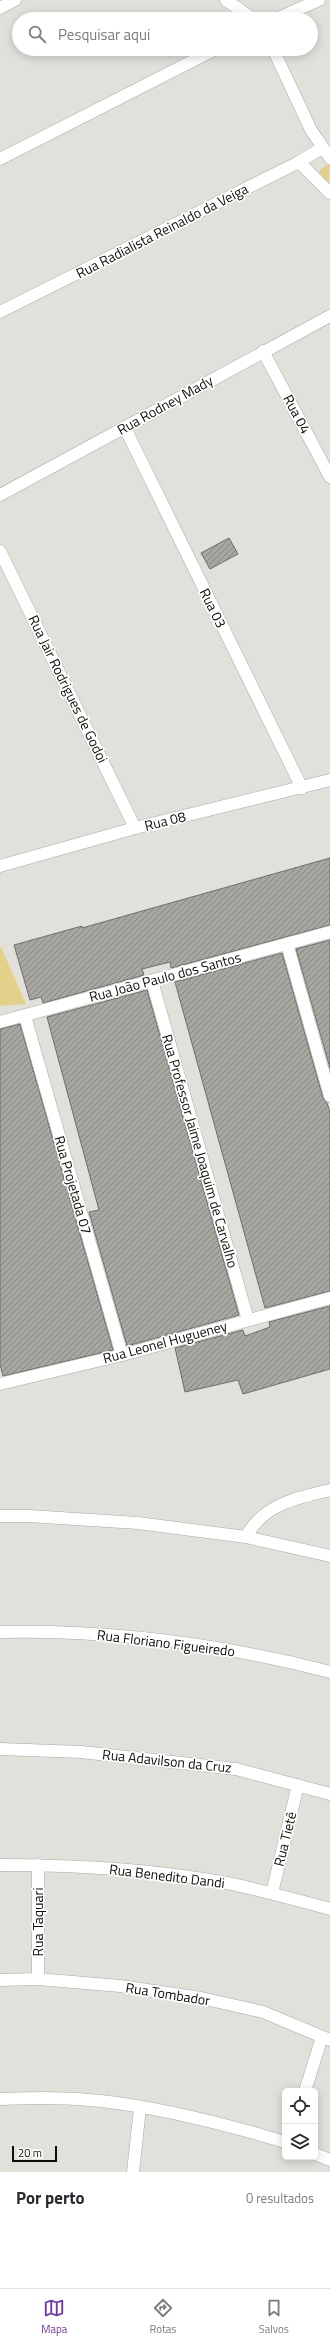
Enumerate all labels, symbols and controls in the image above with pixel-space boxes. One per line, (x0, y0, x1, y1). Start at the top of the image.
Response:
search box (12, 12, 318, 56)
icon: search (26, 23, 48, 45)
text: Pesquisar aqui (58, 23, 150, 46)
street label: Rua Radialista Reinaldo da Veiga (72, 178, 252, 283)
street label: Rua Rodney Mady (113, 369, 217, 440)
street label: Rua 04 (278, 390, 317, 437)
street label: Rua 03 (195, 584, 232, 631)
street label: Rua Jair Rodrigues de Godoi (23, 611, 113, 766)
street label: Rua 08 (142, 805, 188, 836)
street label: Rua João Paulo dos Santos (87, 946, 243, 1007)
street label: Rua Professor Jaime Joaquim de Carvalho (157, 1032, 244, 1270)
street label: Rua Projetada 07 (49, 1133, 98, 1237)
street label: Rua Leonel Hugueney (100, 1315, 230, 1368)
street label: Rua Floriano Figueiredo (96, 1624, 236, 1661)
street label: Rua Adavilson da Cruz (101, 1743, 233, 1778)
street label: Rua Tietê (268, 1809, 301, 1868)
street label: Rua Benedito Dandi (108, 1858, 226, 1893)
street label: Rua Taquari (27, 1888, 48, 1956)
street label: Rua Tombador (124, 1976, 212, 2011)
map controls (282, 2088, 318, 2160)
button: locate (282, 2088, 318, 2124)
button: layers (282, 2124, 318, 2160)
scale bar (12, 2144, 57, 2163)
text: 20 m (18, 2145, 42, 2161)
text: Por perto (16, 2185, 85, 2211)
text: 0 resultados (246, 2188, 314, 2208)
tab: Mapa (41, 2297, 67, 2337)
tab: Rotas (149, 2297, 176, 2337)
tab: Salvos (259, 2297, 289, 2337)

